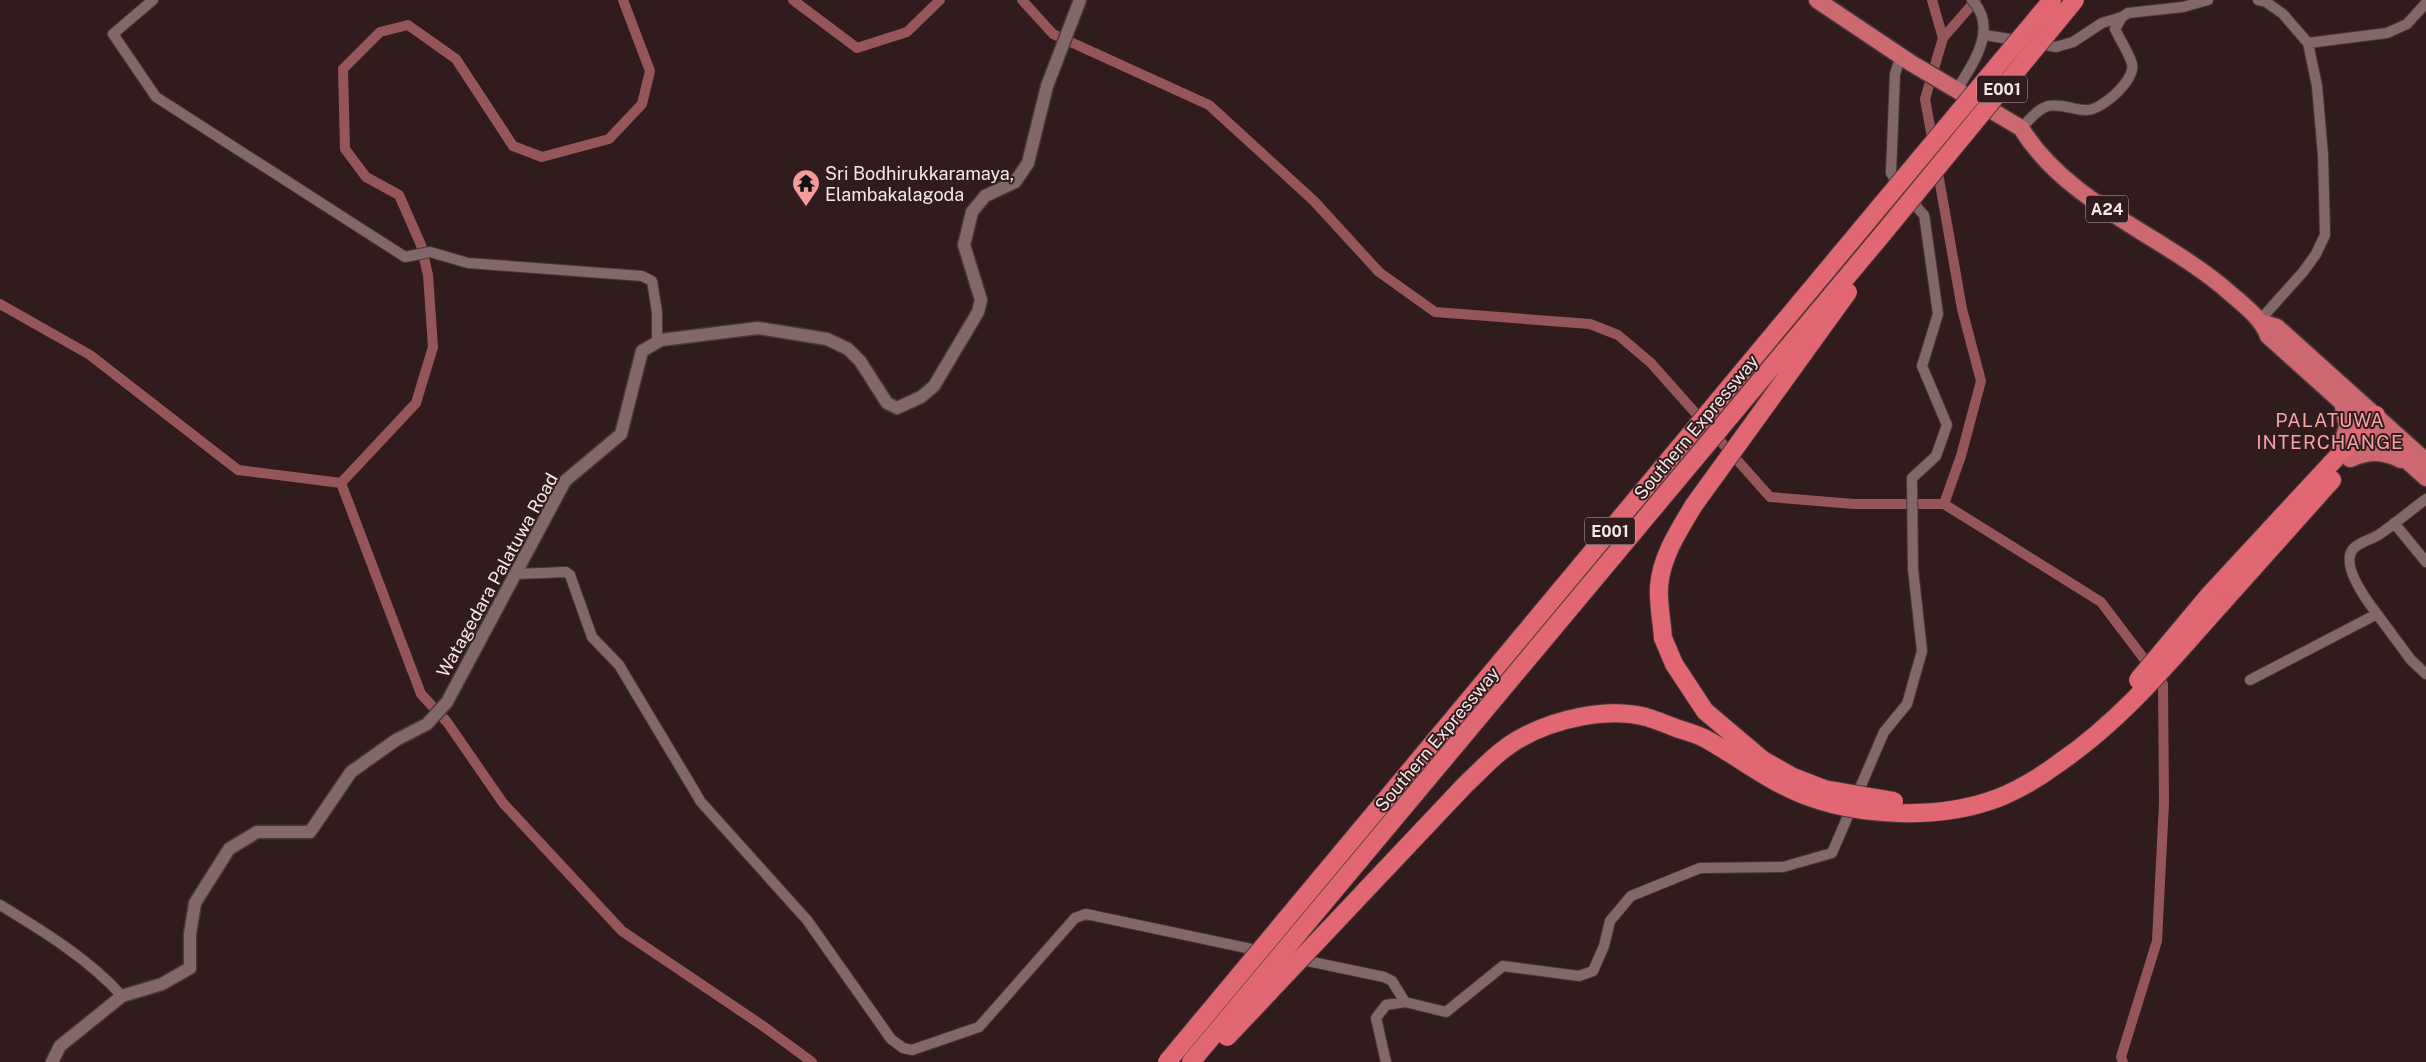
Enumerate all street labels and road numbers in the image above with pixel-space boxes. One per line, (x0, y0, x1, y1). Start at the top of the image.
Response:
road number: E001 (1977, 76, 2027, 102)
road number: A24 (2086, 195, 2128, 222)
street label: Southern Expressway (1629, 350, 1763, 504)
street label: Watagedara Palatuwa Road (432, 469, 562, 681)
road number: E001 (1585, 518, 1635, 544)
street label: Southern Expressway (1370, 662, 1504, 816)

